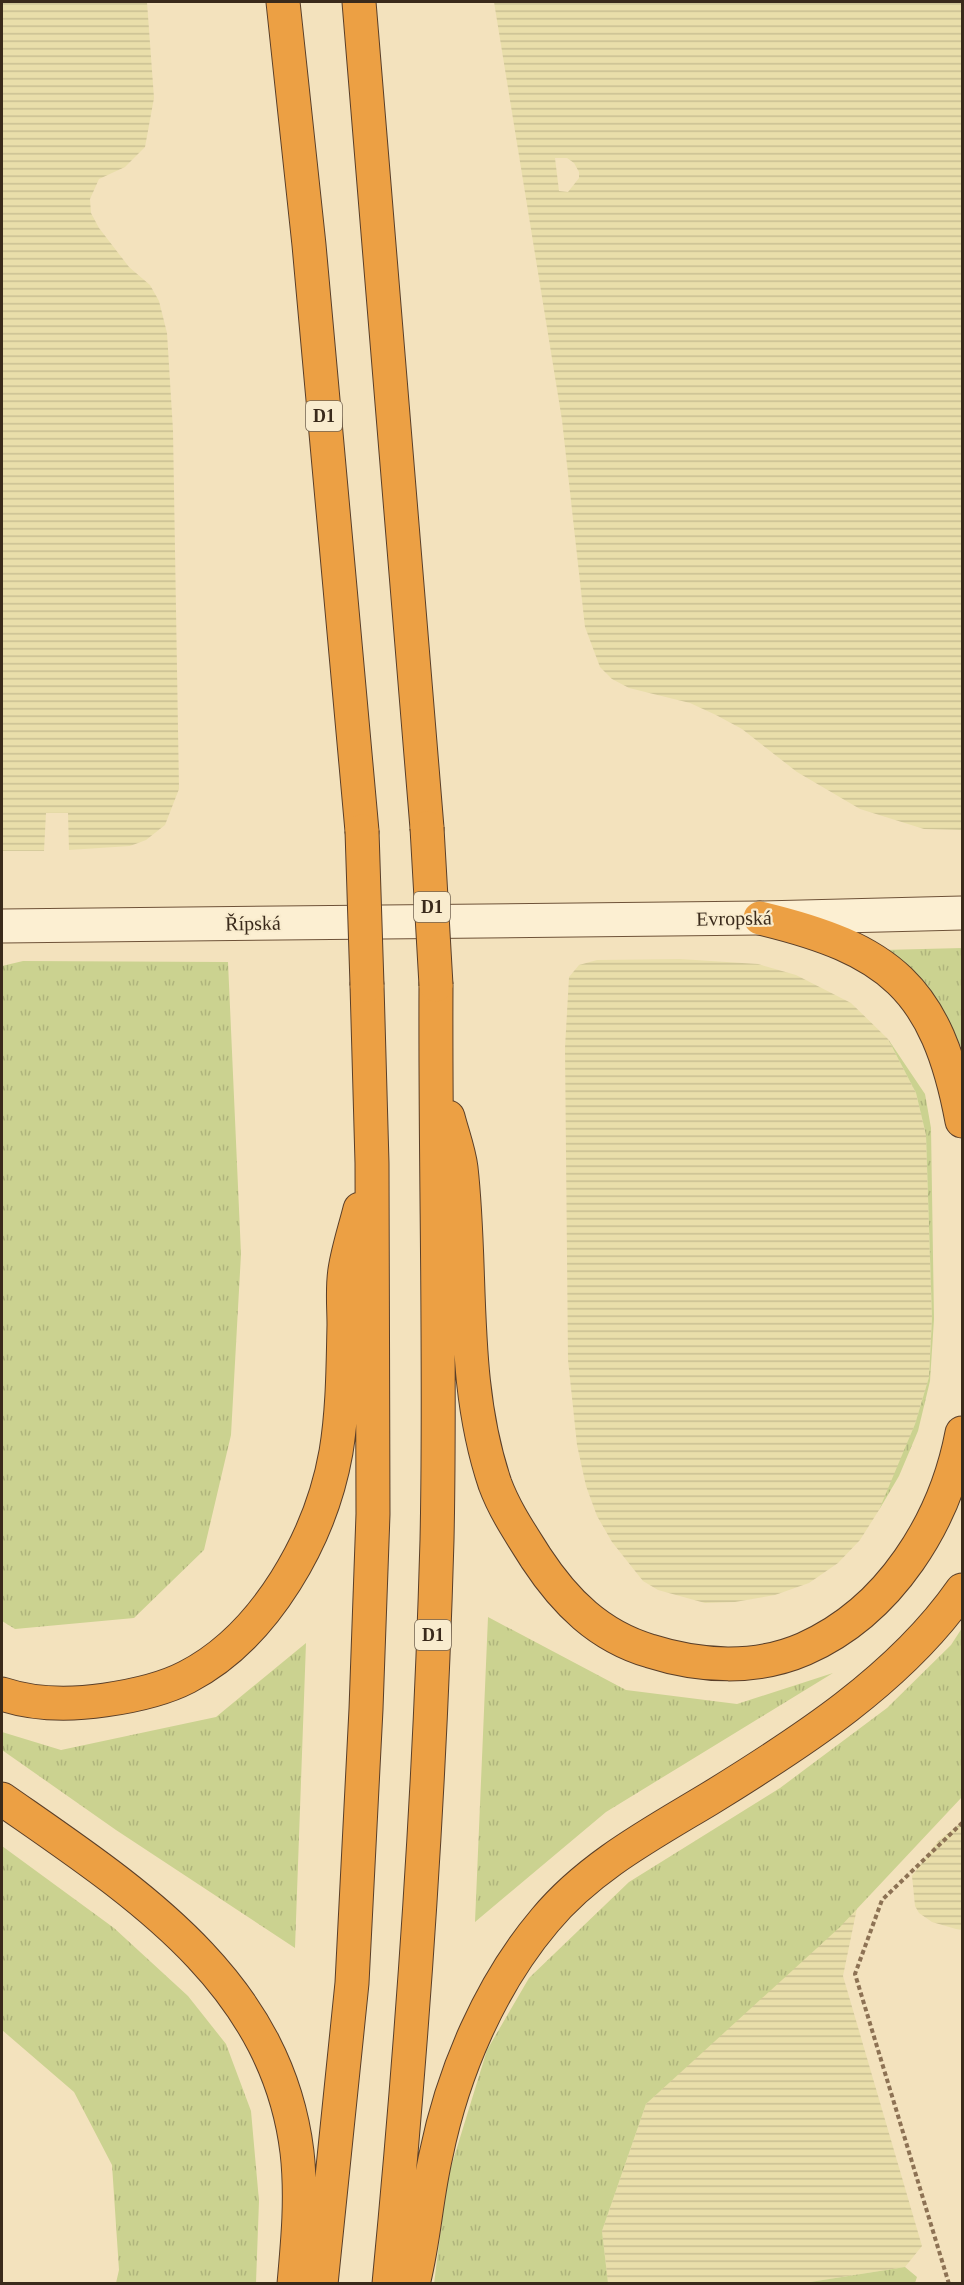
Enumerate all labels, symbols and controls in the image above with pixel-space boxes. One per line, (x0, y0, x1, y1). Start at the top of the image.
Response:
road number: D1 (306, 401, 342, 431)
road number: D1 (414, 892, 450, 922)
street label: Evropská (696, 906, 772, 931)
street label: Řípská (225, 912, 281, 935)
road number: D1 (415, 1620, 451, 1650)

